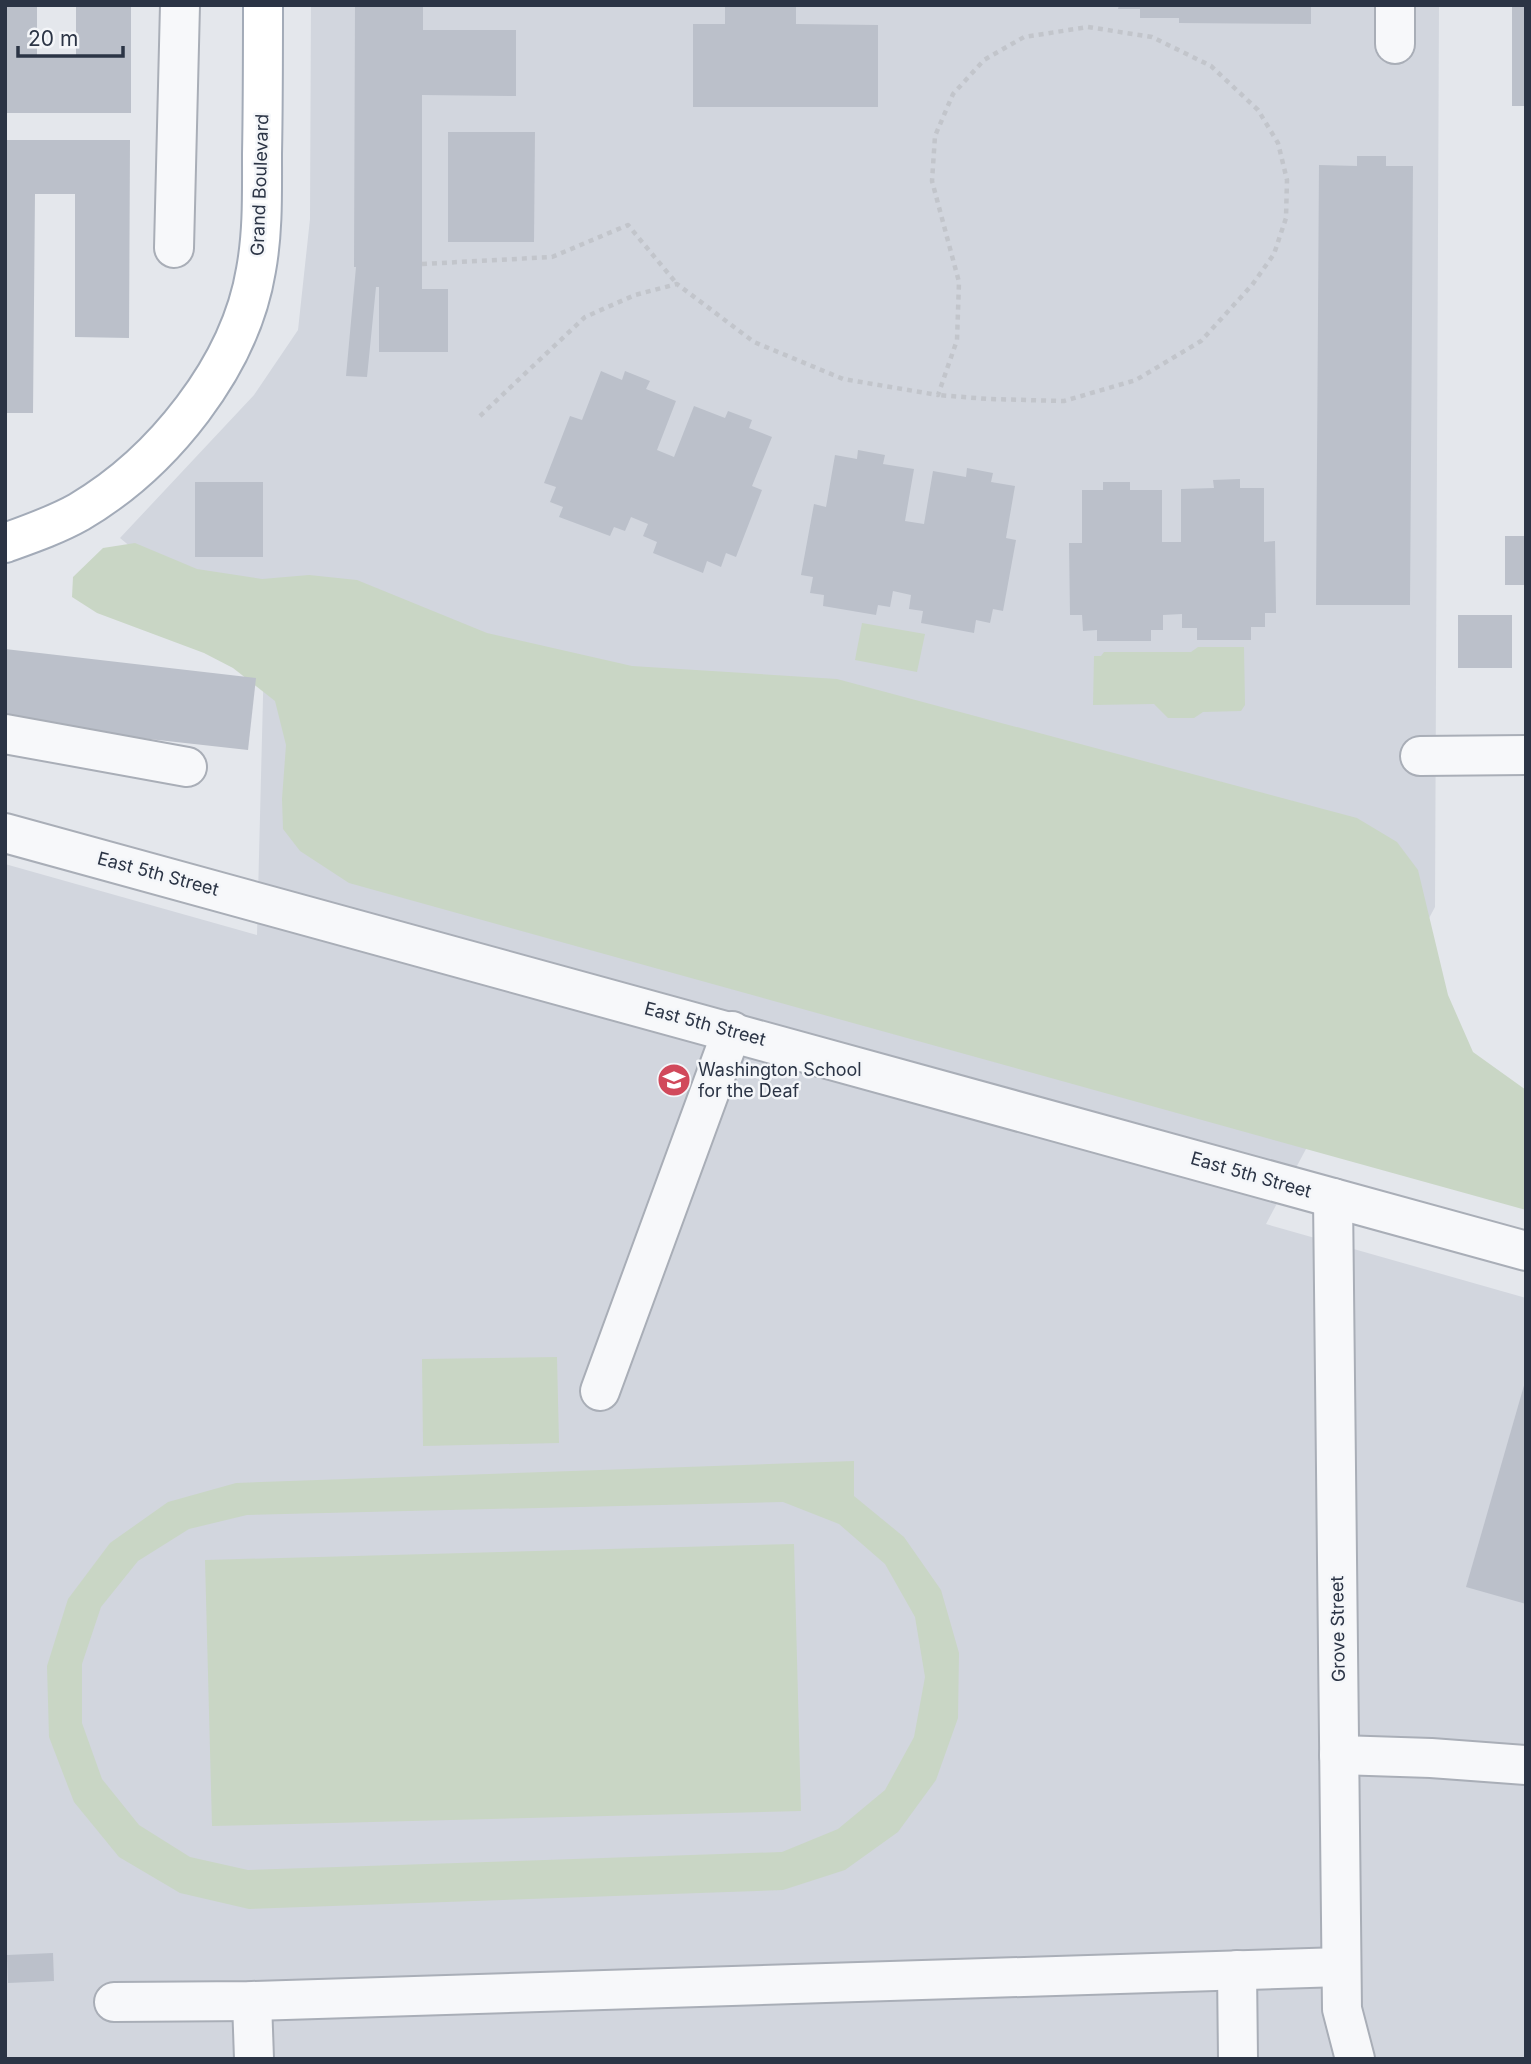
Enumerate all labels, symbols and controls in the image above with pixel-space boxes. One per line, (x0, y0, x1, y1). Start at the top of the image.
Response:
scale bar (18, 14, 122, 58)
text: 20 m (28, 26, 78, 51)
street label: Grand Boulevard (247, 113, 272, 257)
street label: East 5th Street (95, 847, 221, 900)
street label: East 5th Street (642, 997, 768, 1050)
place label: Washington School for the Deaf (698, 1059, 862, 1101)
school or university icon: Washington School for the Deaf (655, 1061, 693, 1099)
street label: East 5th Street (1188, 1147, 1314, 1202)
street label: Grove Street (1326, 1575, 1349, 1682)

